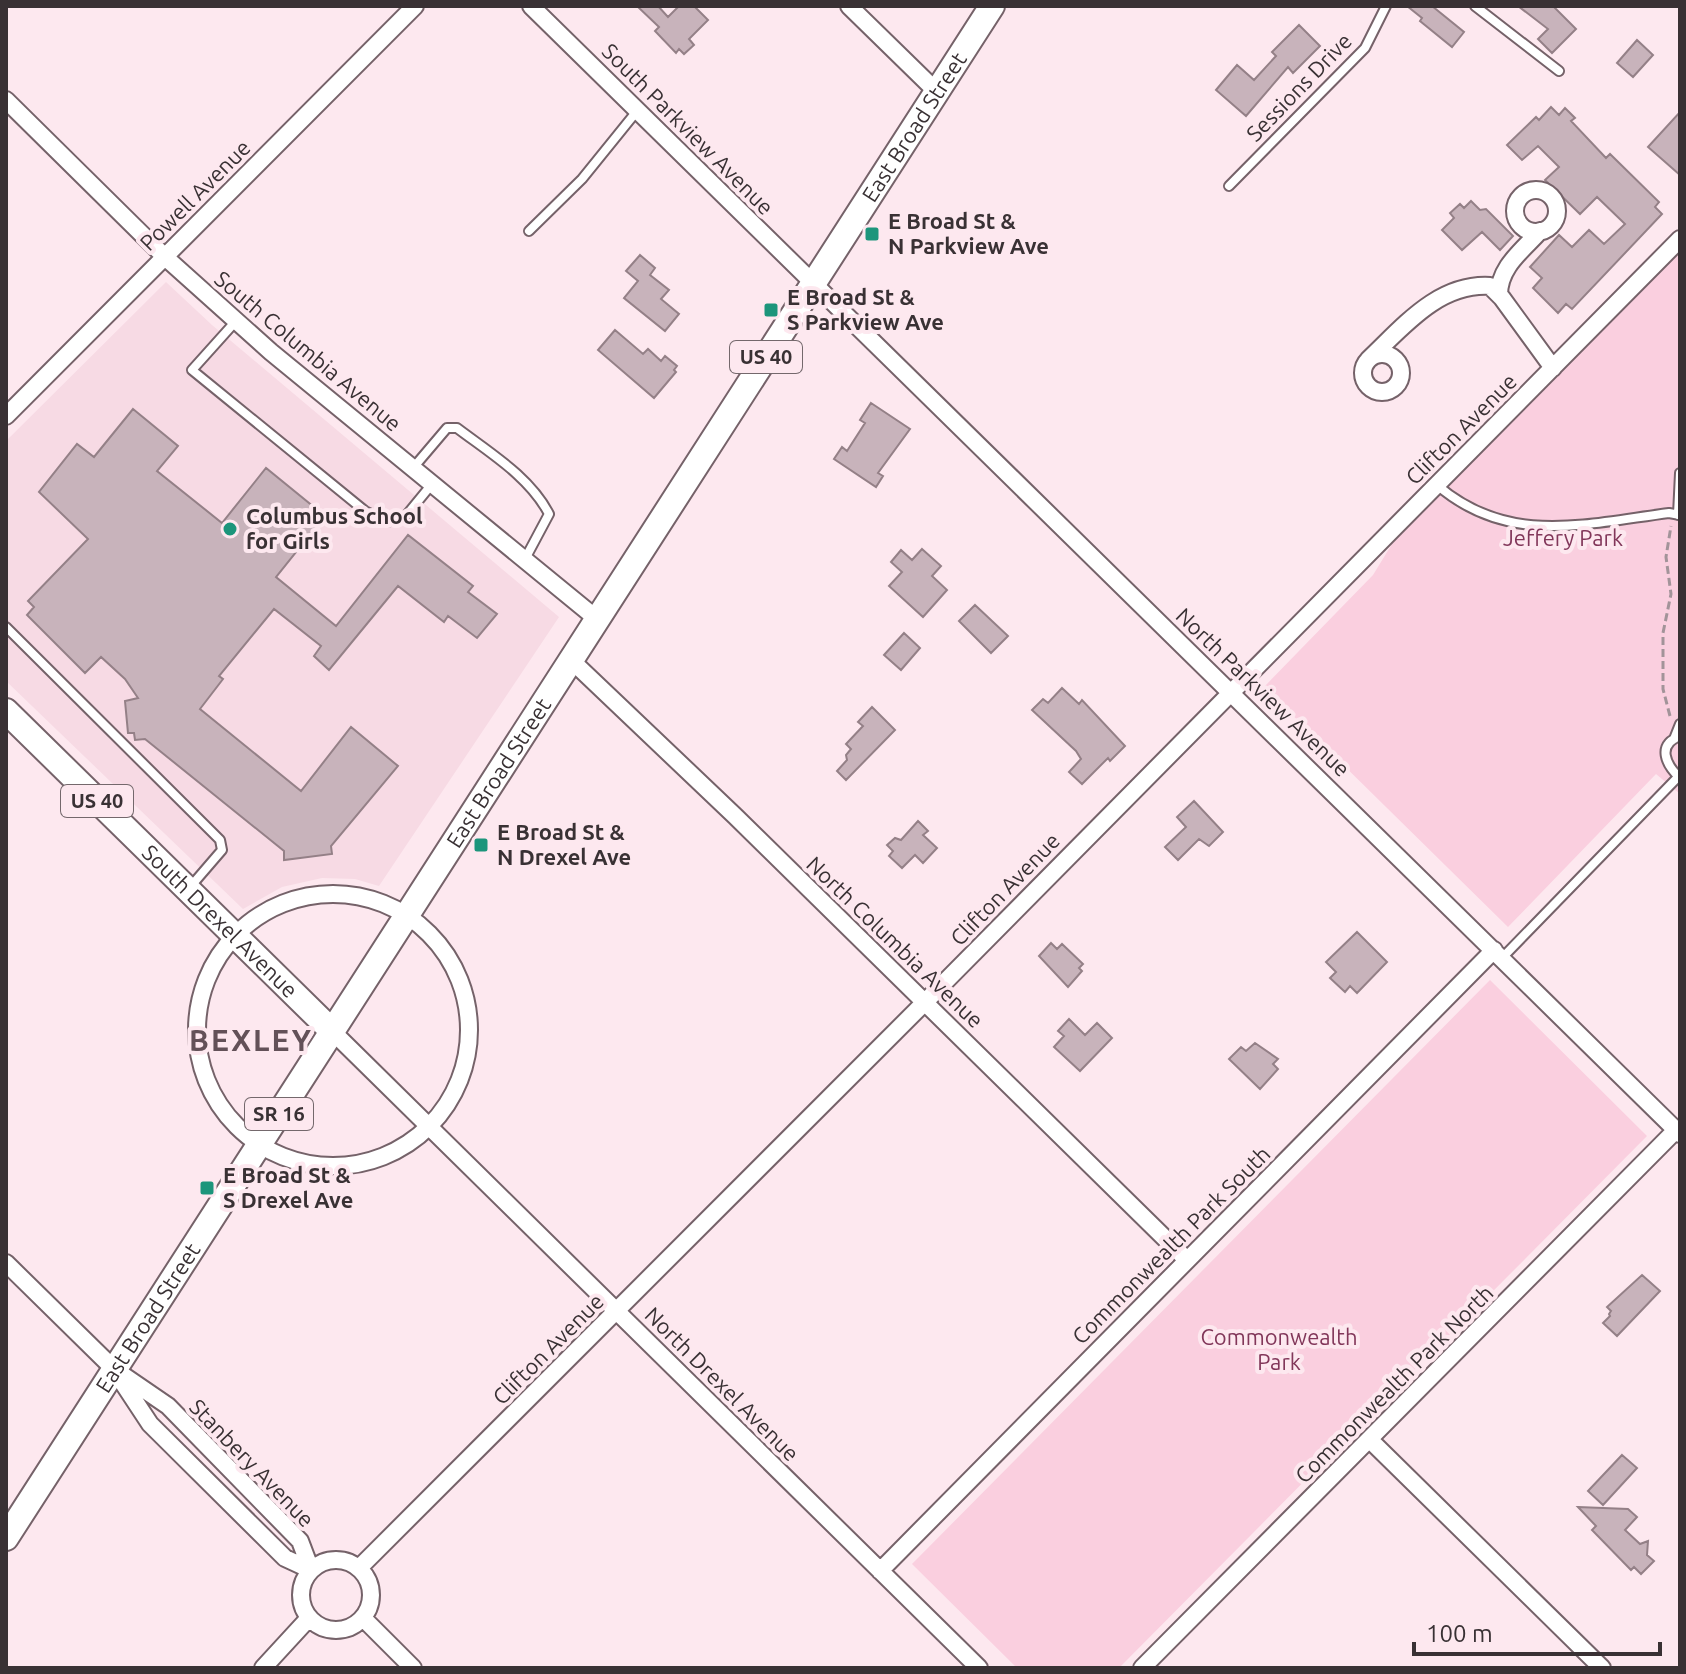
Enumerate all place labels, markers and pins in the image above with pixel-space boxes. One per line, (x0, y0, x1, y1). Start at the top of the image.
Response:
place label: E Broad St & N Parkview Ave (888, 208, 1049, 258)
marker: E Broad St & N Parkview Ave (863, 225, 881, 243)
place label: E Broad St & S Parkview Ave (787, 284, 944, 334)
marker: E Broad St & S Parkview Ave (762, 301, 780, 319)
place label: Columbus School for Girls (246, 503, 423, 553)
marker: Columbus School for Girls (221, 520, 239, 538)
place label: E Broad St & N Drexel Ave (497, 819, 631, 869)
marker: E Broad St & N Drexel Ave (472, 836, 490, 854)
place label: E Broad St & S Drexel Ave (223, 1162, 353, 1212)
marker: E Broad St & S Drexel Ave (198, 1179, 216, 1197)

